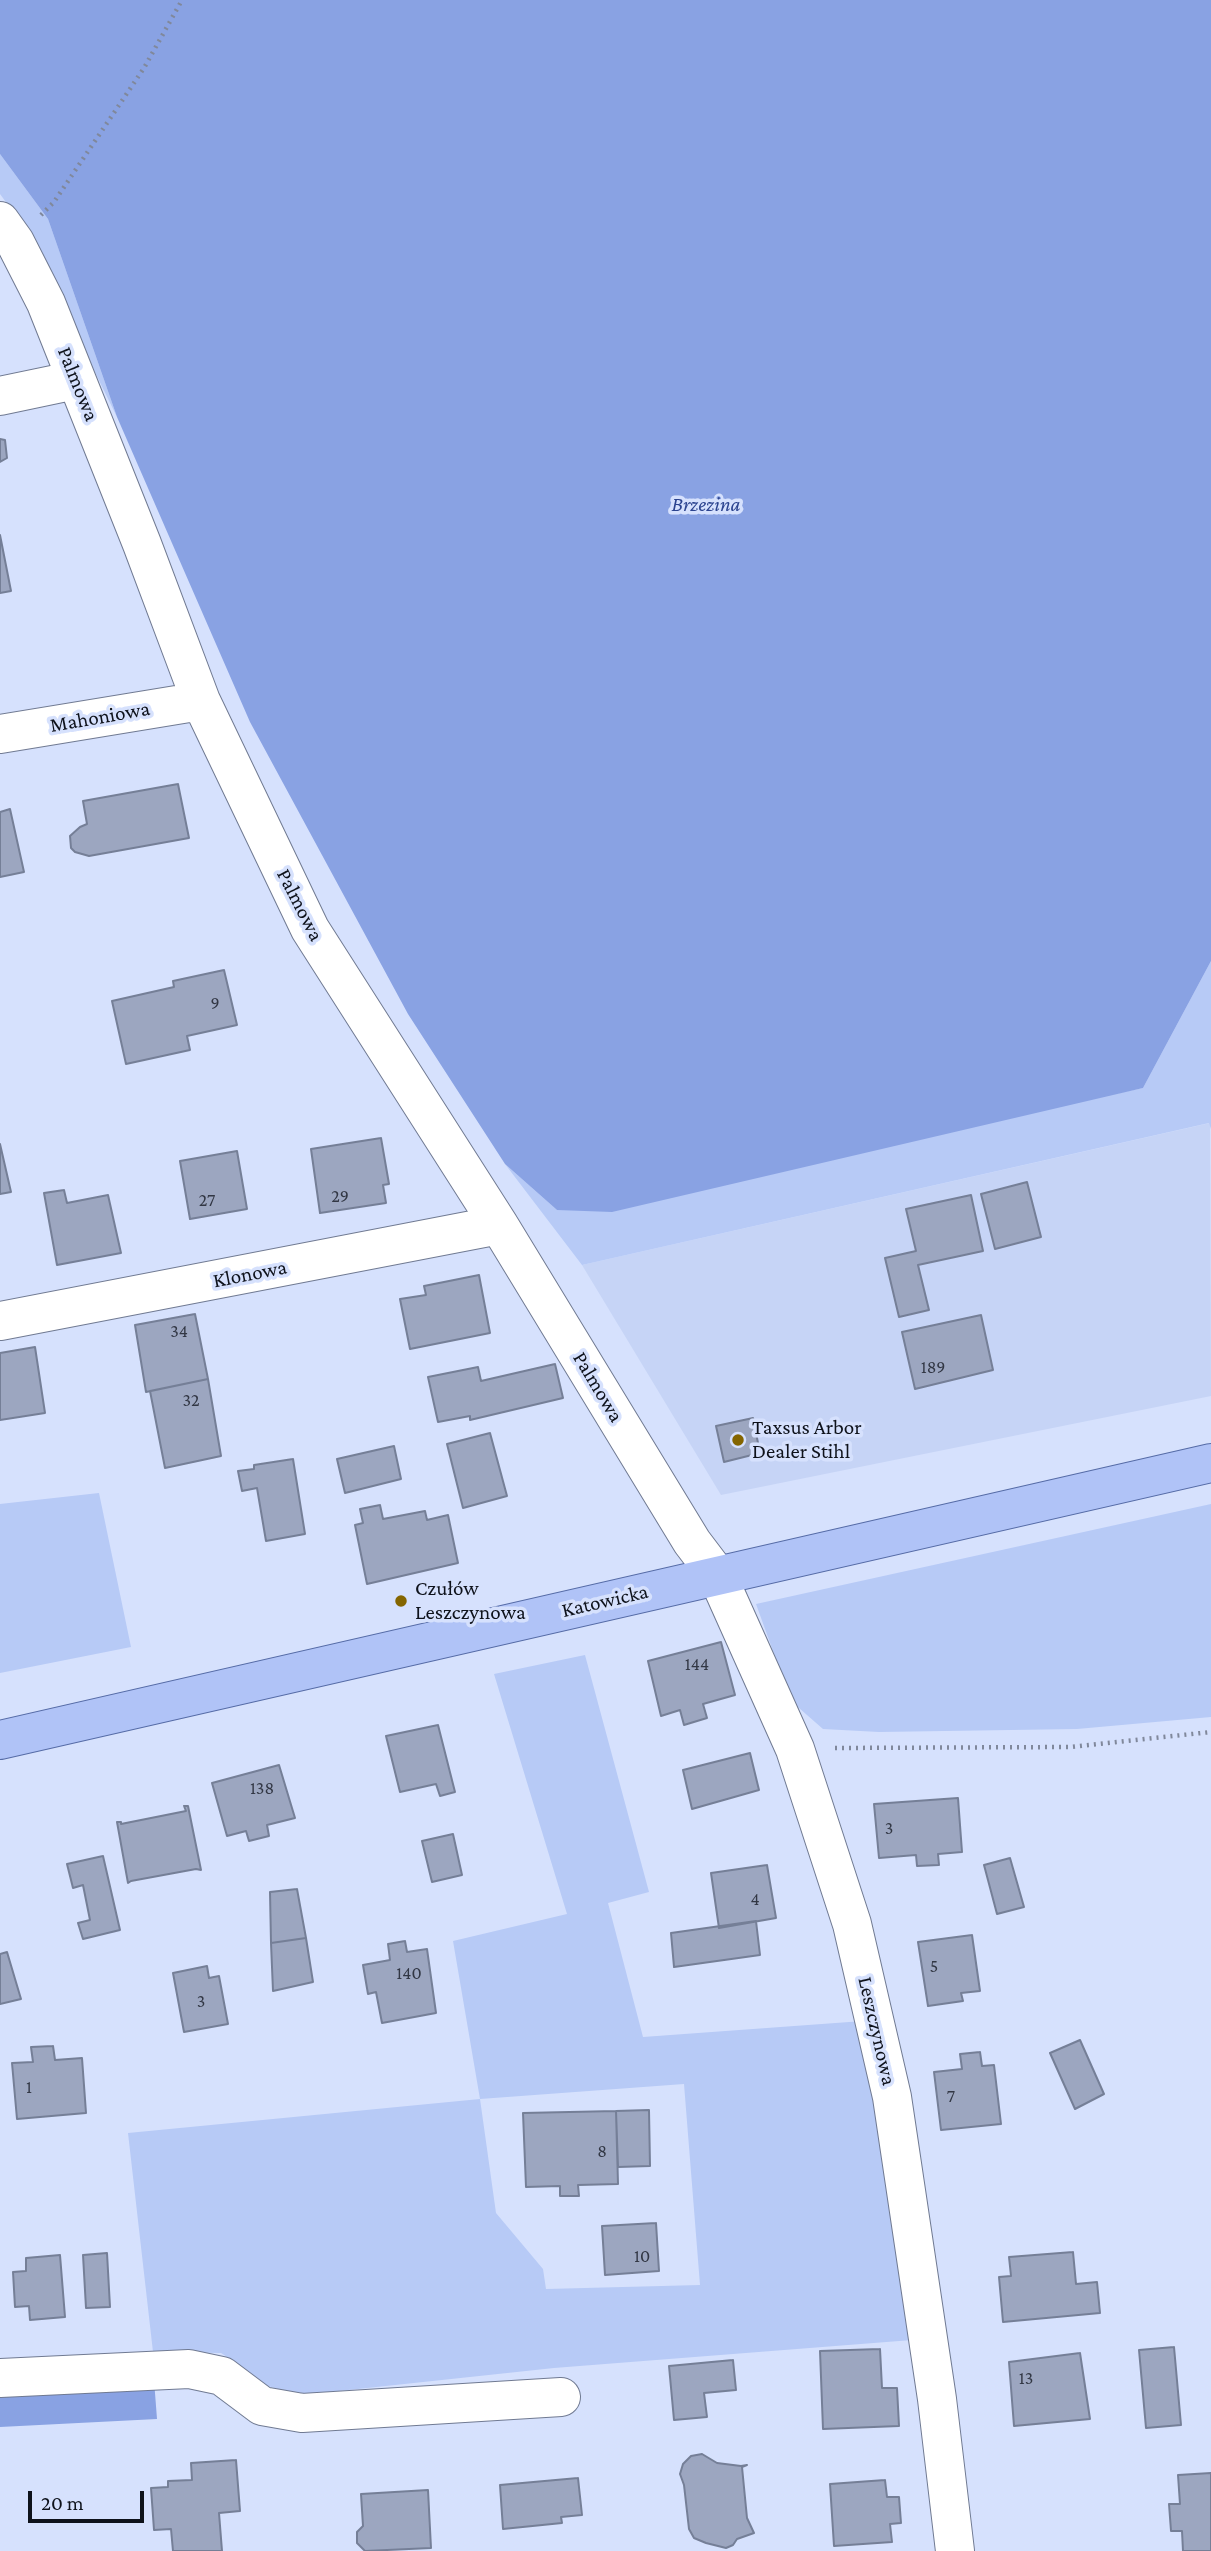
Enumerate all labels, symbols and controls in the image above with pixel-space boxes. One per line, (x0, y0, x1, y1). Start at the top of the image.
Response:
street label: Palmowa (52, 343, 104, 425)
park label: Brzezina (672, 492, 740, 518)
street label: Mahoniowa (48, 696, 152, 738)
street label: Palmowa (271, 865, 329, 945)
house number: 9 (210, 992, 220, 1014)
house number: 29 (331, 1185, 349, 1207)
house number: 27 (199, 1189, 215, 1211)
street label: Klonowa (211, 1255, 289, 1293)
house number: 34 (170, 1320, 188, 1342)
street label: Palmowa (567, 1347, 629, 1427)
house number: 189 (921, 1356, 945, 1378)
house number: 32 (182, 1389, 200, 1411)
place label: Taxsus Arbor Dealer Stihl (752, 1415, 862, 1465)
marker: Taxsus Arbor Dealer Stihl (730, 1432, 746, 1448)
place label: Czułów Leszczynowa (415, 1576, 526, 1626)
street label: Katowicka (559, 1579, 651, 1623)
marker: Czułów Leszczynowa (393, 1593, 409, 1609)
house number: 144 (685, 1653, 709, 1675)
house number: 138 (250, 1777, 274, 1799)
house number: 3 (885, 1817, 893, 1839)
house number: 4 (750, 1888, 760, 1910)
house number: 5 (930, 1955, 938, 1977)
house number: 140 (396, 1962, 422, 1984)
street label: Leszczynowa (852, 1974, 902, 2088)
house number: 3 (197, 1990, 205, 2012)
house number: 1 (26, 2076, 32, 2098)
house number: 7 (947, 2085, 955, 2107)
house number: 8 (597, 2140, 607, 2162)
house number: 10 (634, 2245, 650, 2267)
house number: 13 (1019, 2367, 1033, 2389)
scale bar (32, 2478, 147, 2522)
text: 20 m (41, 2491, 84, 2515)

